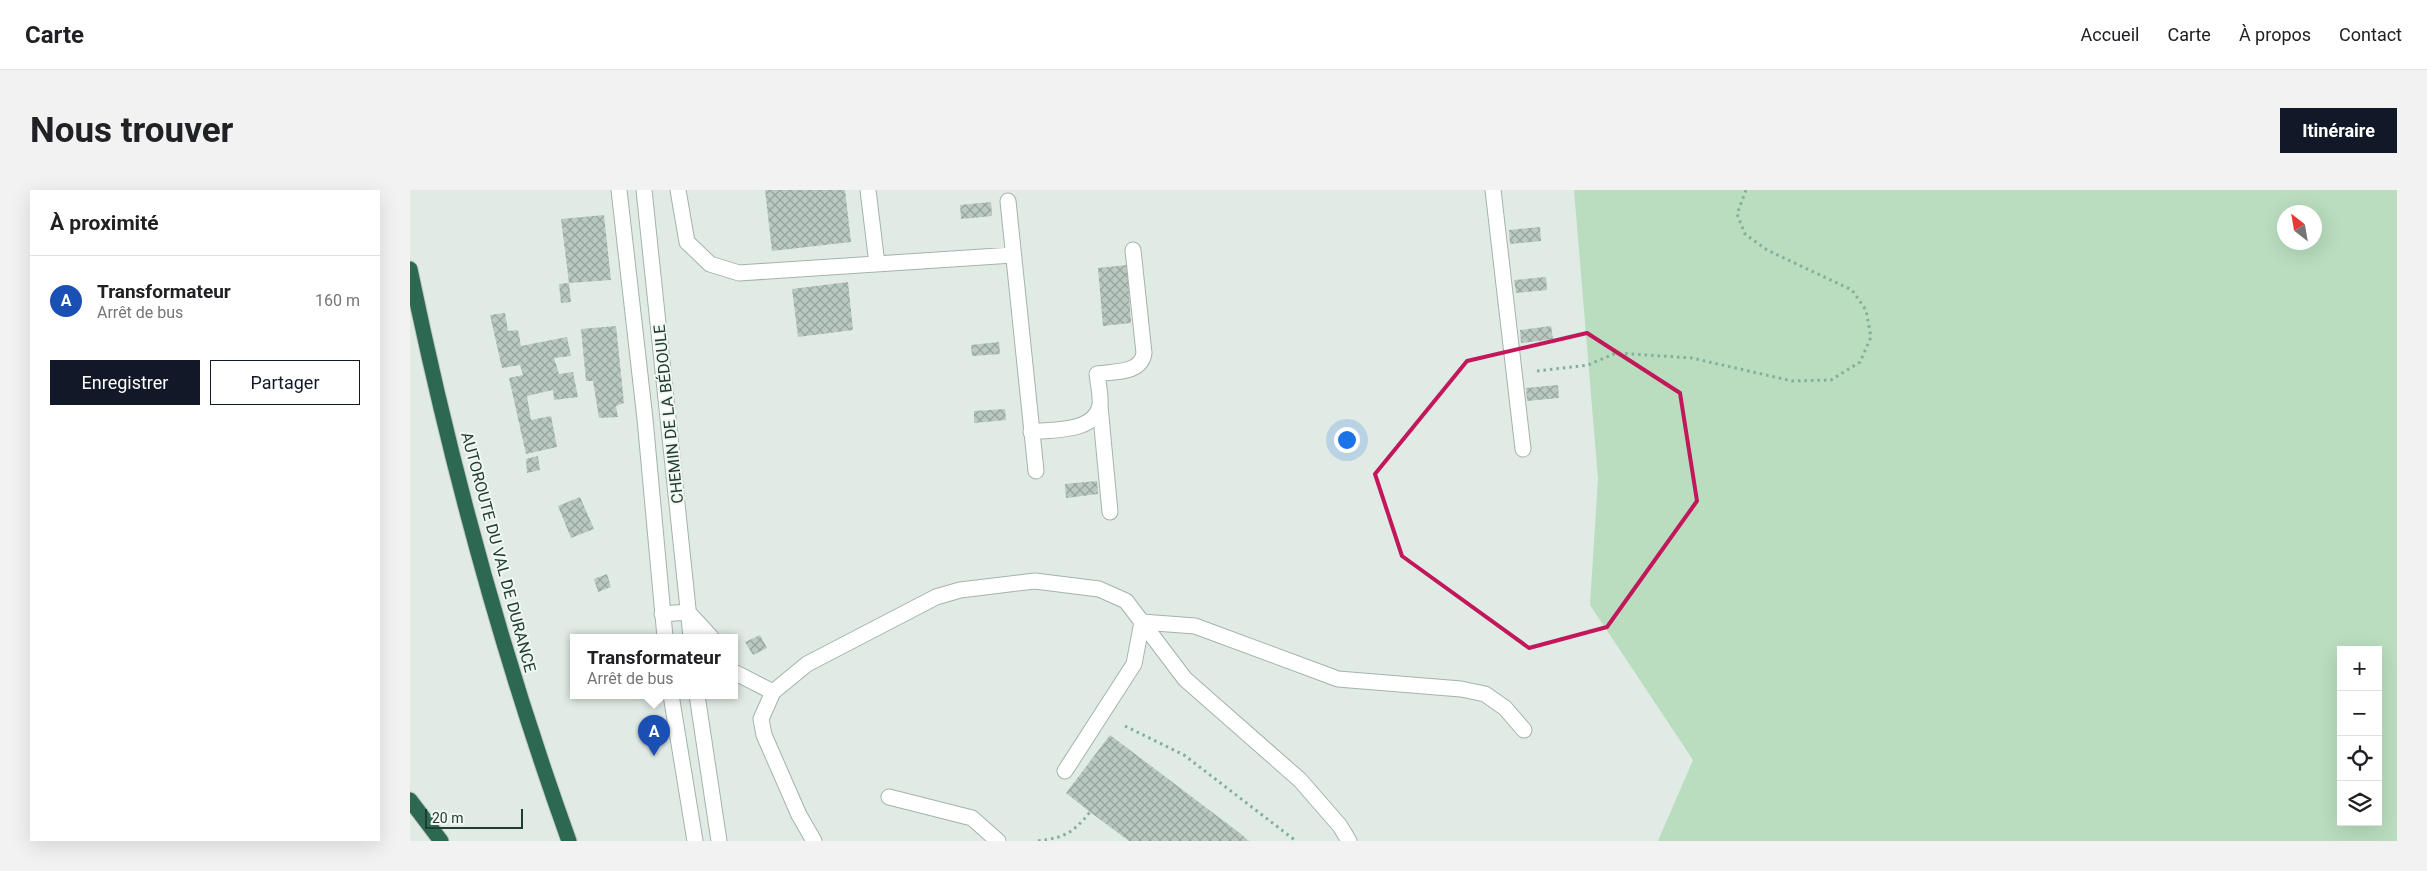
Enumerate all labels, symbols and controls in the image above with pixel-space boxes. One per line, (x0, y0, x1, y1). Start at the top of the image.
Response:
text: Carte (25, 21, 84, 49)
text: Accueil (2081, 24, 2139, 45)
text: Carte (2167, 24, 2211, 45)
text: À propos (2239, 24, 2311, 45)
text: Contact (2339, 24, 2402, 45)
button: Itinéraire (2280, 108, 2397, 153)
text: Nous trouver (30, 110, 233, 151)
north arrow (2277, 205, 2322, 250)
text: À proximité (50, 211, 159, 235)
text: Transformateur (97, 280, 231, 303)
text: A (61, 291, 71, 310)
text: 160 m (315, 291, 360, 310)
text: Arrêt de bus (97, 303, 183, 322)
street label: CHEMIN DE LA BÉDOULE (650, 323, 687, 504)
button: Enregistrer (50, 360, 200, 405)
button: Partager (210, 360, 360, 405)
your location (1334, 427, 1360, 453)
street label: AUTOROUTE DU VAL DE DURANCE (457, 430, 540, 674)
popup (570, 634, 738, 699)
text: Transformateur (587, 646, 721, 669)
map controls (2337, 646, 2382, 826)
button: + (2337, 646, 2382, 691)
text: Arrêt de bus (587, 669, 673, 688)
button: − (2337, 691, 2382, 736)
pin: A (638, 715, 670, 756)
button: locate (2337, 736, 2382, 781)
button: layers (2337, 781, 2382, 826)
scale bar (425, 806, 522, 829)
text: 20 m (432, 810, 464, 826)

